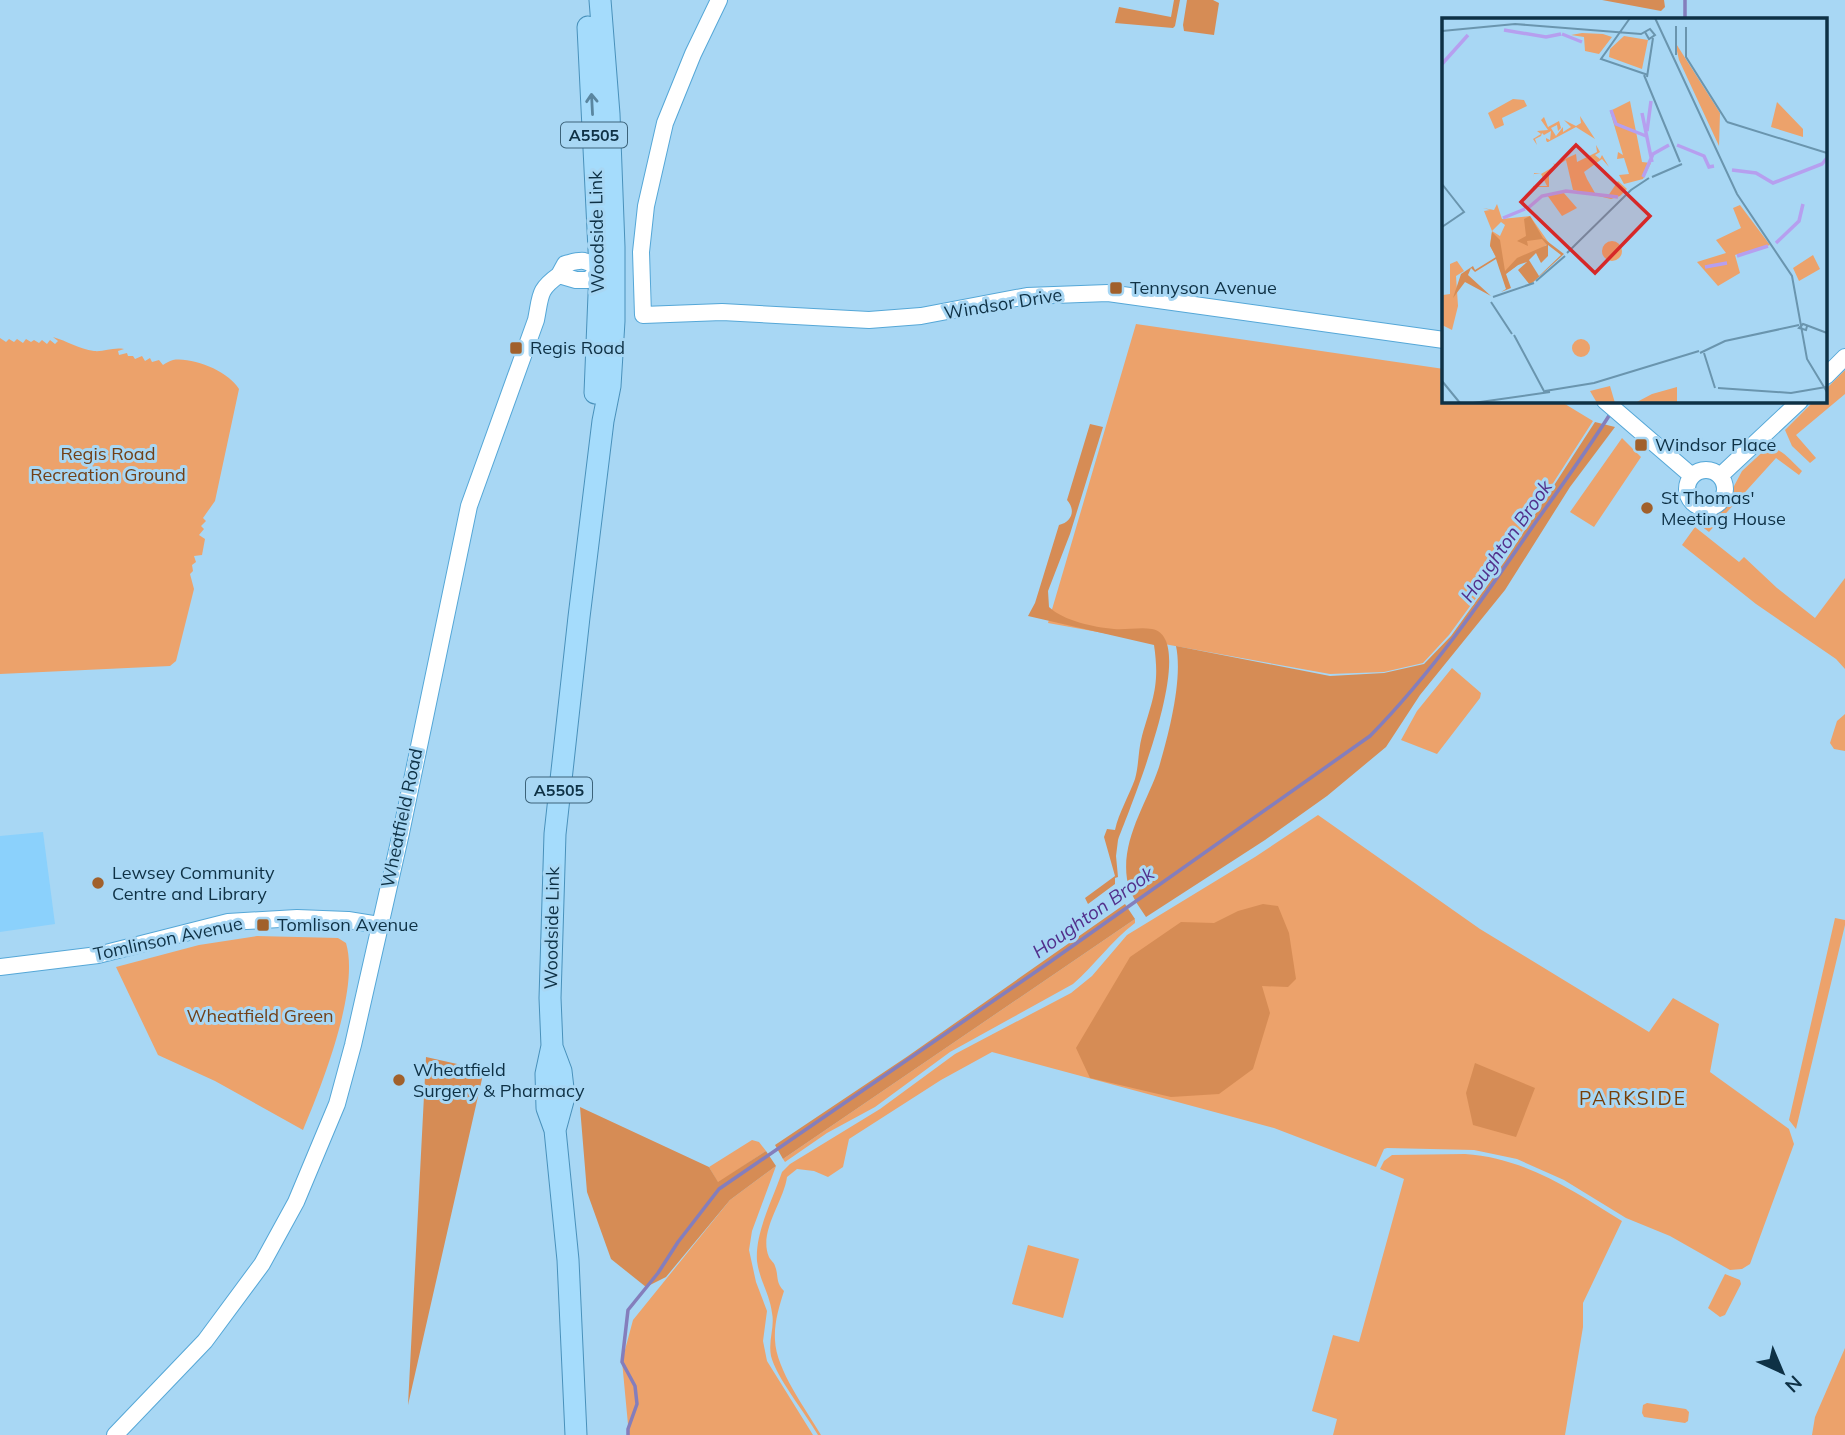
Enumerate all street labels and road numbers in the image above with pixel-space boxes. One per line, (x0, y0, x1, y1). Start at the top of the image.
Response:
road number: A5505 (561, 122, 627, 148)
street label: Woodside Link (584, 170, 609, 294)
street label: Windsor Drive (942, 283, 1064, 324)
street label: Wheatfield Road (376, 746, 427, 890)
road number: A5505 (526, 778, 592, 803)
street label: Woodside Link (539, 866, 564, 990)
street label: Tomlinson Avenue (91, 911, 245, 966)

